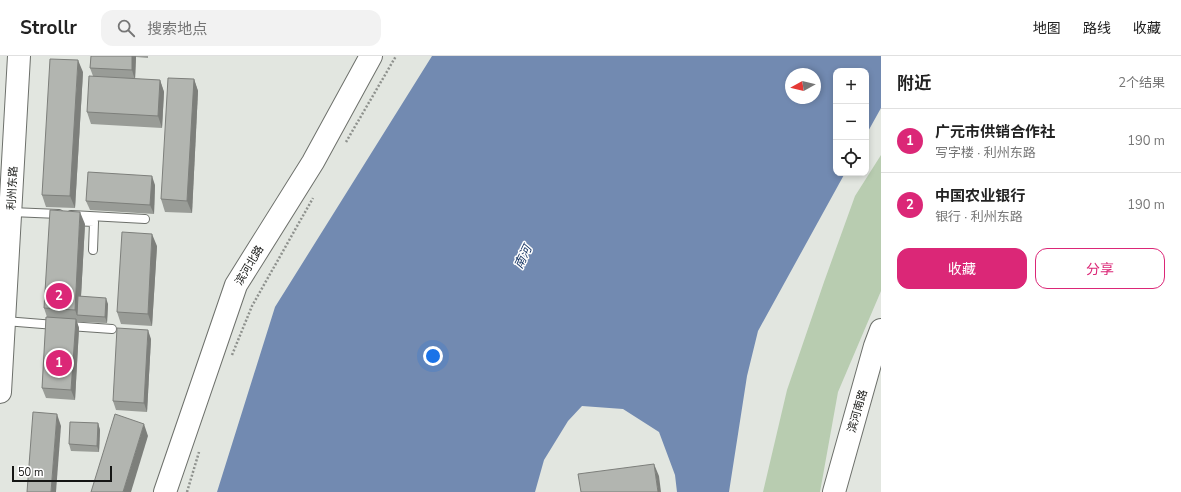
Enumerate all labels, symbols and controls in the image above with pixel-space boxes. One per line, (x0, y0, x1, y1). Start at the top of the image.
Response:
search box (101, 10, 381, 46)
text: Strollr (20, 15, 77, 41)
icon: search (115, 17, 137, 39)
text: 搜索地点 (147, 19, 207, 39)
text: 地图 (1033, 19, 1061, 38)
text: 路线 (1083, 19, 1111, 38)
text: 收藏 (1133, 19, 1161, 38)
north arrow (785, 68, 821, 104)
map controls (833, 68, 869, 176)
button: + (833, 68, 869, 104)
text: 附近 (897, 72, 931, 95)
text: 2个结果 (1118, 74, 1165, 92)
button: − (833, 104, 869, 140)
text: 广元市供销合作社 (935, 122, 1055, 142)
text: 1 (906, 132, 914, 150)
text: 190 m (1127, 132, 1165, 150)
button: locate (833, 140, 869, 176)
text: 写字楼 · 利州东路 (935, 144, 1036, 162)
street label: 利州东路 (4, 166, 21, 210)
text: 中国农业银行 (935, 186, 1025, 206)
text: 2 (906, 196, 914, 214)
text: 190 m (1127, 196, 1165, 214)
text: 银行 · 利州东路 (935, 208, 1023, 226)
water label: 南河 (511, 241, 536, 271)
street label: 滨河北路 (232, 243, 267, 288)
button: 收藏 (897, 248, 1027, 289)
button: 分享 (1035, 248, 1165, 289)
pin: 2 (46, 281, 72, 311)
your location (423, 346, 443, 366)
pin: 1 (46, 348, 72, 378)
street label: 滨河南路 (844, 388, 871, 434)
scale bar (12, 464, 112, 483)
text: 50 m (18, 465, 43, 480)

